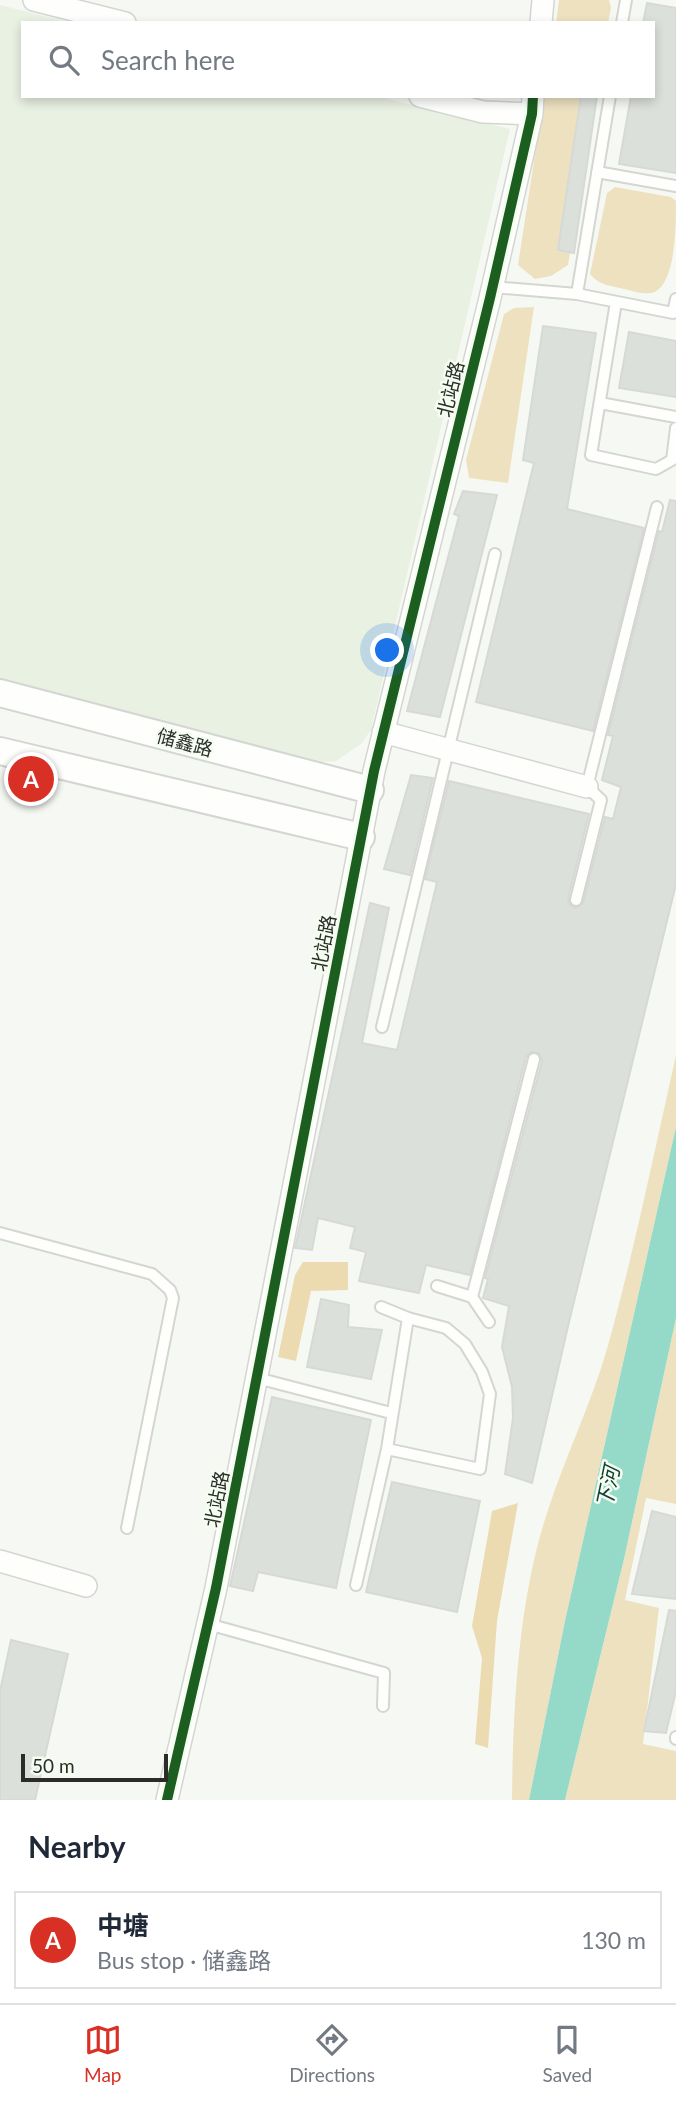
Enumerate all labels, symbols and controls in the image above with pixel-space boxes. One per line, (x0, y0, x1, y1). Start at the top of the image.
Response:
search box (21, 21, 655, 98)
icon: search (45, 41, 83, 79)
text: Search here (101, 44, 235, 76)
street label: 北站路 (432, 359, 468, 419)
your location (370, 633, 404, 667)
street label: 储鑫路 (154, 724, 216, 760)
pin: A (8, 753, 54, 805)
street label: 北站路 (306, 913, 340, 973)
water label: 下河 (590, 1460, 624, 1510)
street label: 北站路 (199, 1469, 233, 1529)
scale bar (21, 1751, 168, 1783)
text: 50 m (32, 1754, 75, 1777)
text: Nearby (28, 1828, 126, 1864)
text: 中塘 (97, 1909, 149, 1941)
text: A (45, 1926, 61, 1954)
text: 130 m (581, 1926, 646, 1954)
text: Bus stop · 储鑫路 (97, 1946, 271, 1974)
tab: Map (84, 2021, 122, 2086)
tab: Directions (289, 2021, 375, 2086)
tab: Saved (543, 2021, 592, 2086)

